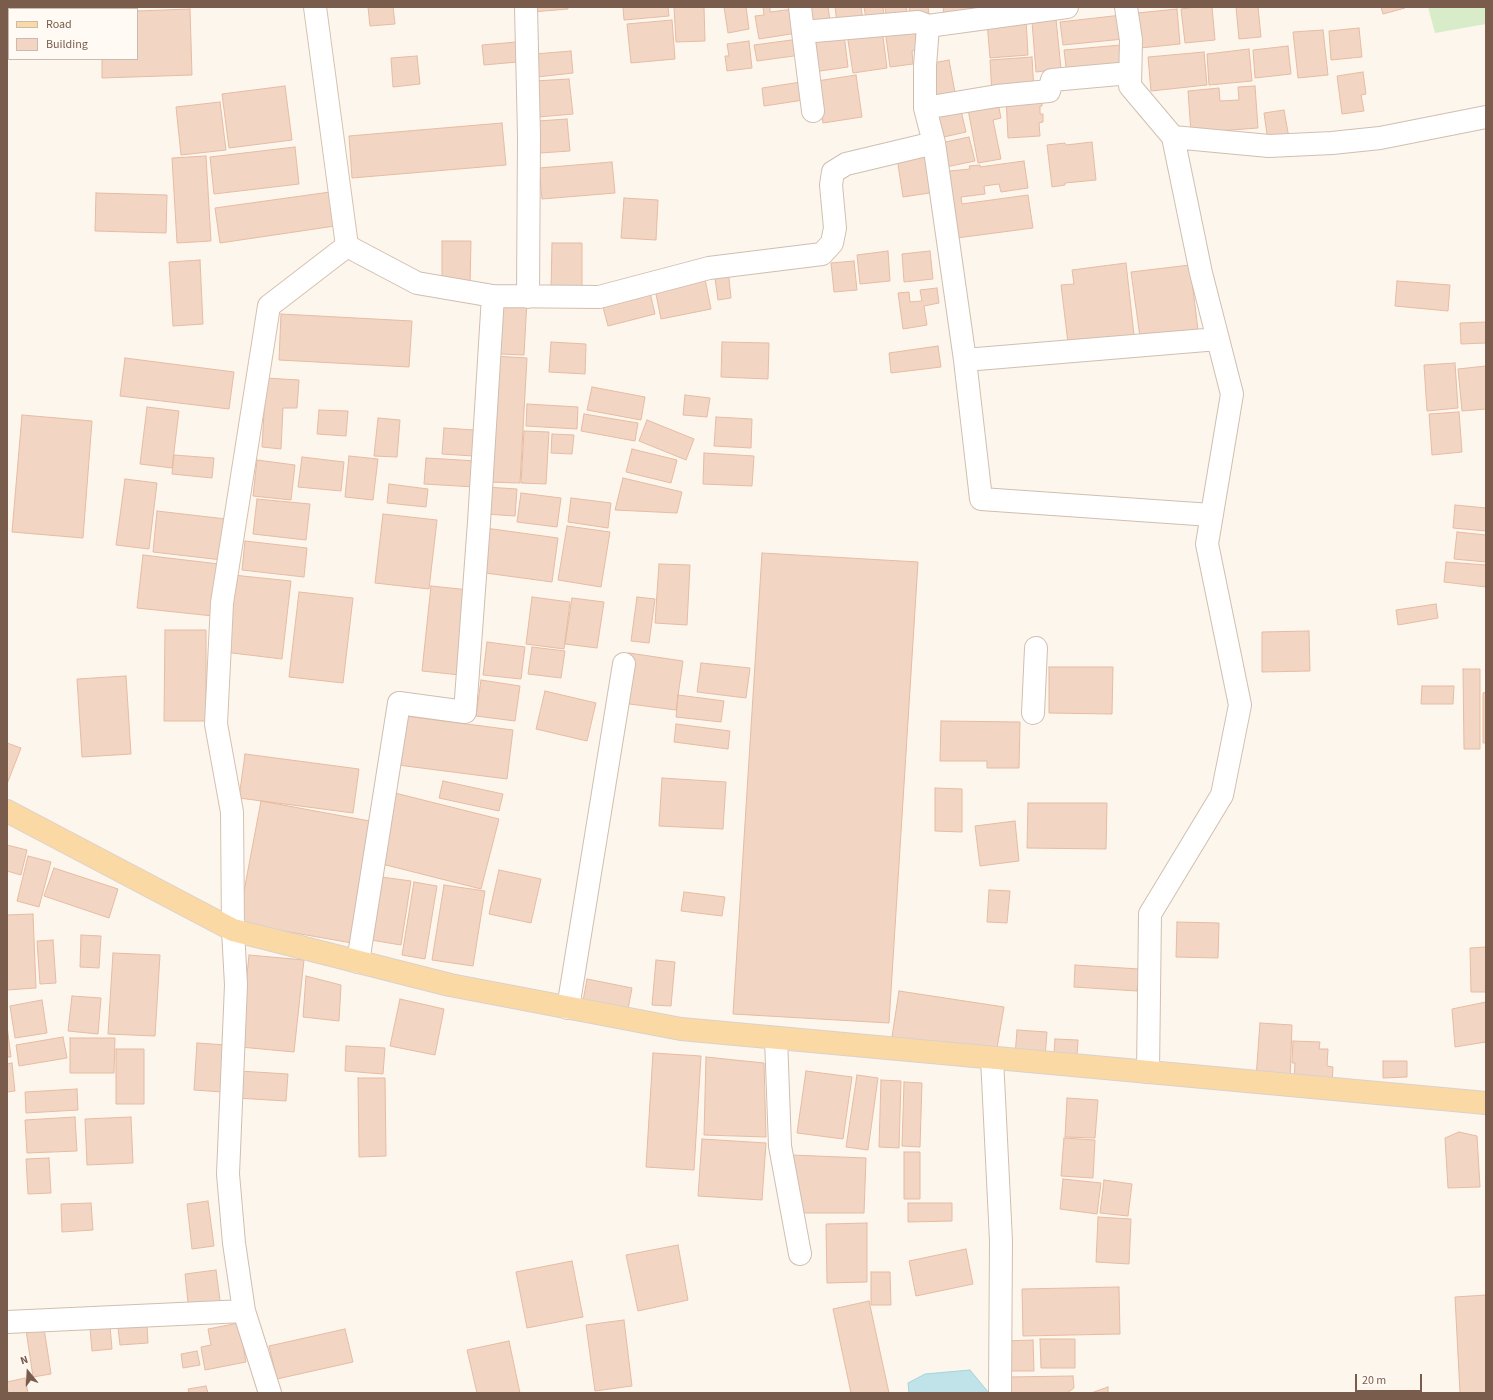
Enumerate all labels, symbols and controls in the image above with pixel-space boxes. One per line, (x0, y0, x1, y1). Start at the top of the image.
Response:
legend (8, 8, 138, 60)
text: Road (46, 16, 72, 33)
text: Building (46, 36, 88, 53)
north arrow (8, 1352, 48, 1392)
text: N (18, 1352, 30, 1368)
scale bar (1357, 1366, 1424, 1392)
text: 20 m (1362, 1372, 1386, 1389)

